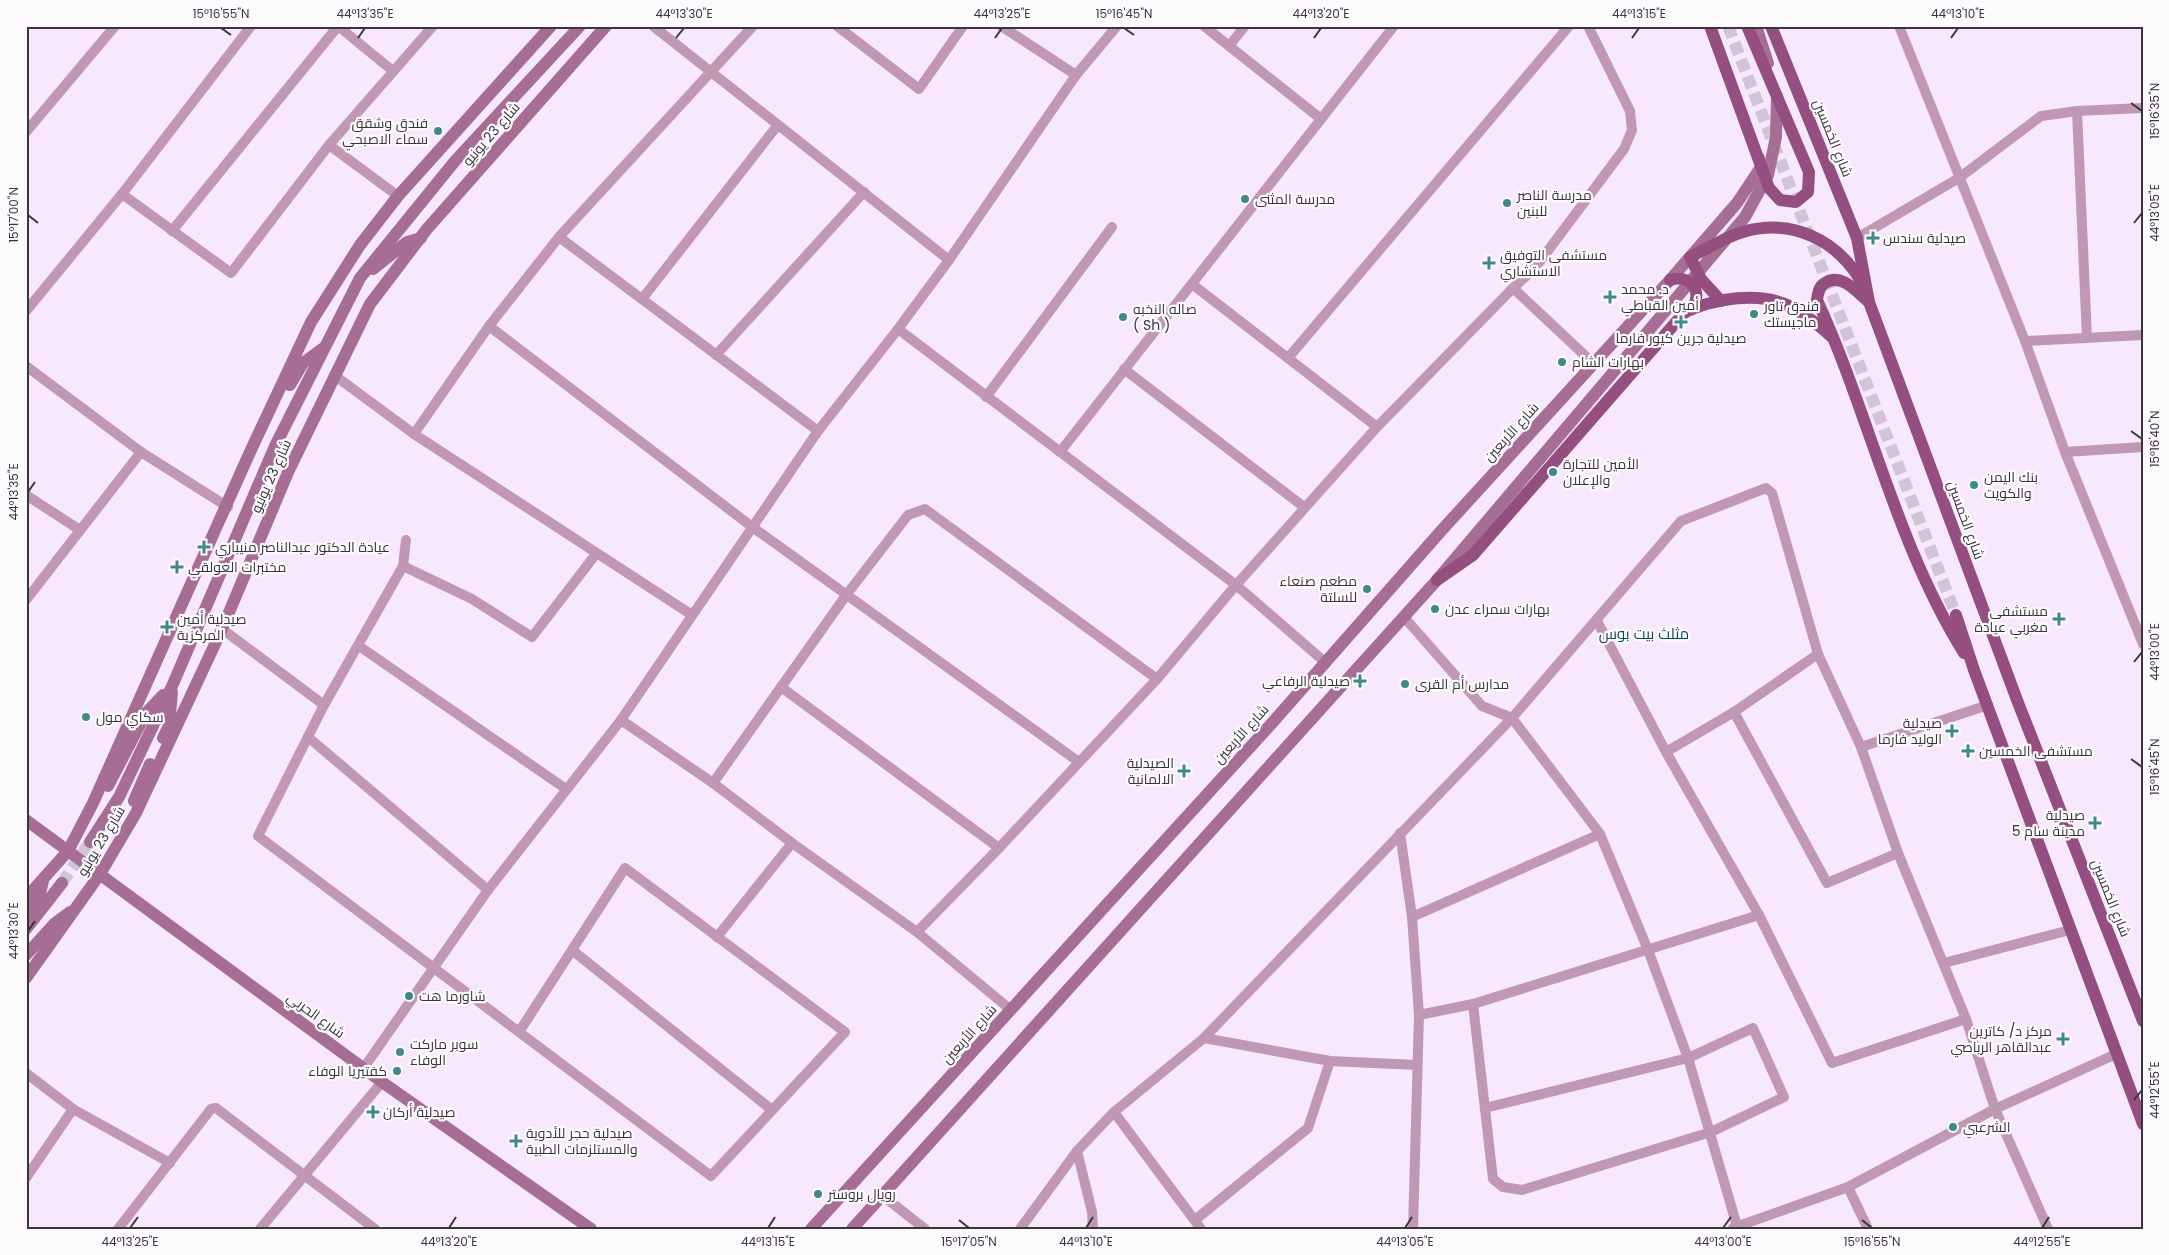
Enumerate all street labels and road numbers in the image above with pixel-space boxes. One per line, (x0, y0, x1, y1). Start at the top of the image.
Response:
street label: شارع الخمسين (1808, 96, 1858, 180)
street label: شارع 23 يونيو (458, 98, 524, 170)
street label: شارع الأربعين (1479, 398, 1543, 466)
street label: شارع 23 يونيو (246, 436, 296, 516)
street label: شارع الخمسين (1943, 478, 1989, 562)
street label: شارع الأربعين (1209, 700, 1273, 768)
street label: شارع 23 يونيو (72, 802, 130, 880)
street label: شارع الخمسين (2086, 856, 2136, 940)
street label: شارع الحربي (282, 987, 349, 1044)
street label: شارع الأربعين (937, 1000, 1001, 1068)

